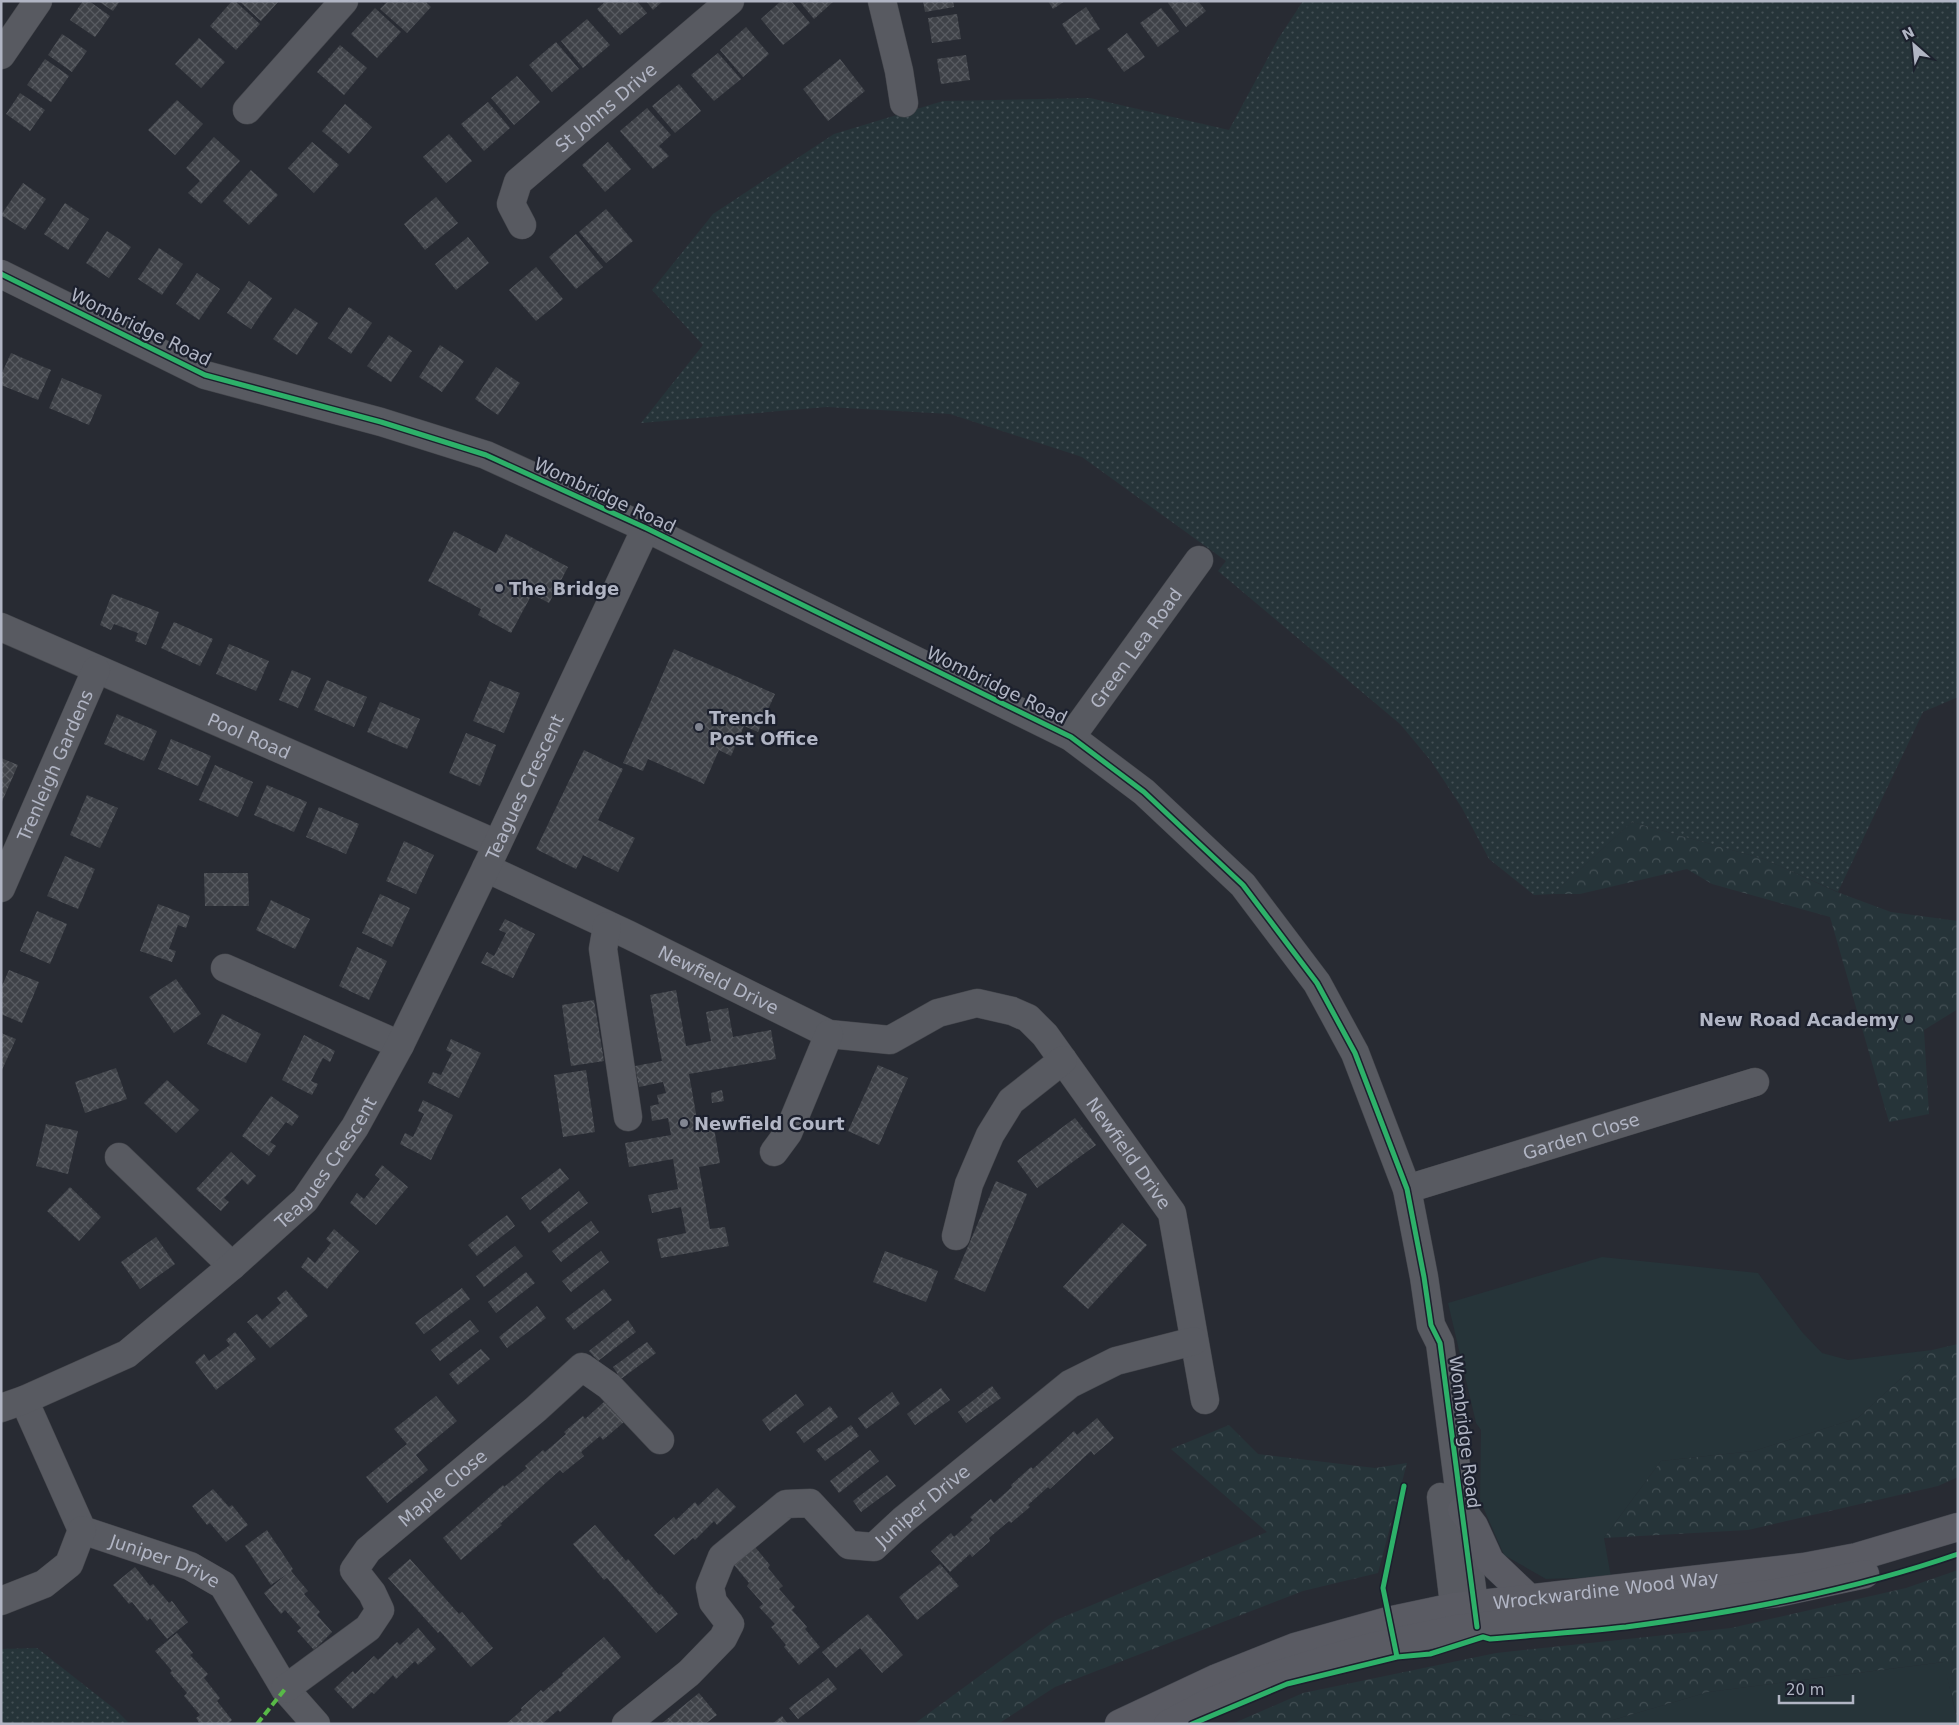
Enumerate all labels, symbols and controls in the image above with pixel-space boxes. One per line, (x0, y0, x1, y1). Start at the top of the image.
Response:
north arrow (1889, 20, 1939, 70)
text: N (1899, 24, 1917, 43)
street label: St Johns Drive (551, 58, 661, 156)
street label: Wombridge Road (67, 284, 215, 370)
street label: Wombridge Road (531, 453, 679, 537)
place label: The Bridge (509, 578, 619, 599)
marker: The Bridge (493, 582, 505, 594)
street label: Green Lea Road (1085, 584, 1186, 712)
street label: Wombridge Road (923, 642, 1071, 728)
street label: Trenleigh Gardens (12, 686, 97, 845)
place label: Trench Post Office (709, 707, 818, 749)
street label: Pool Road (205, 708, 294, 763)
street label: Teagues Crescent (480, 711, 567, 864)
marker: Trench Post Office (693, 721, 705, 733)
street label: Newfield Drive (655, 941, 782, 1018)
place label: New Road Academy (1699, 1009, 1899, 1030)
marker: New Road Academy (1903, 1013, 1915, 1025)
street label: Teagues Crescent (270, 1093, 380, 1233)
street label: Newfield Drive (1082, 1093, 1176, 1213)
street label: Garden Close (1520, 1108, 1642, 1163)
place label: Newfield Court (694, 1113, 845, 1134)
marker: Newfield Court (678, 1117, 690, 1129)
street label: Wombridge Road (1445, 1354, 1485, 1510)
street label: Maple Close (394, 1445, 491, 1531)
street label: Juniper Drive (870, 1460, 974, 1552)
street label: Juniper Drive (106, 1529, 224, 1592)
street label: Wrockwardine Wood Way (1492, 1566, 1720, 1613)
scale bar (1779, 1672, 1853, 1704)
text: 20 m (1786, 1681, 1824, 1699)

